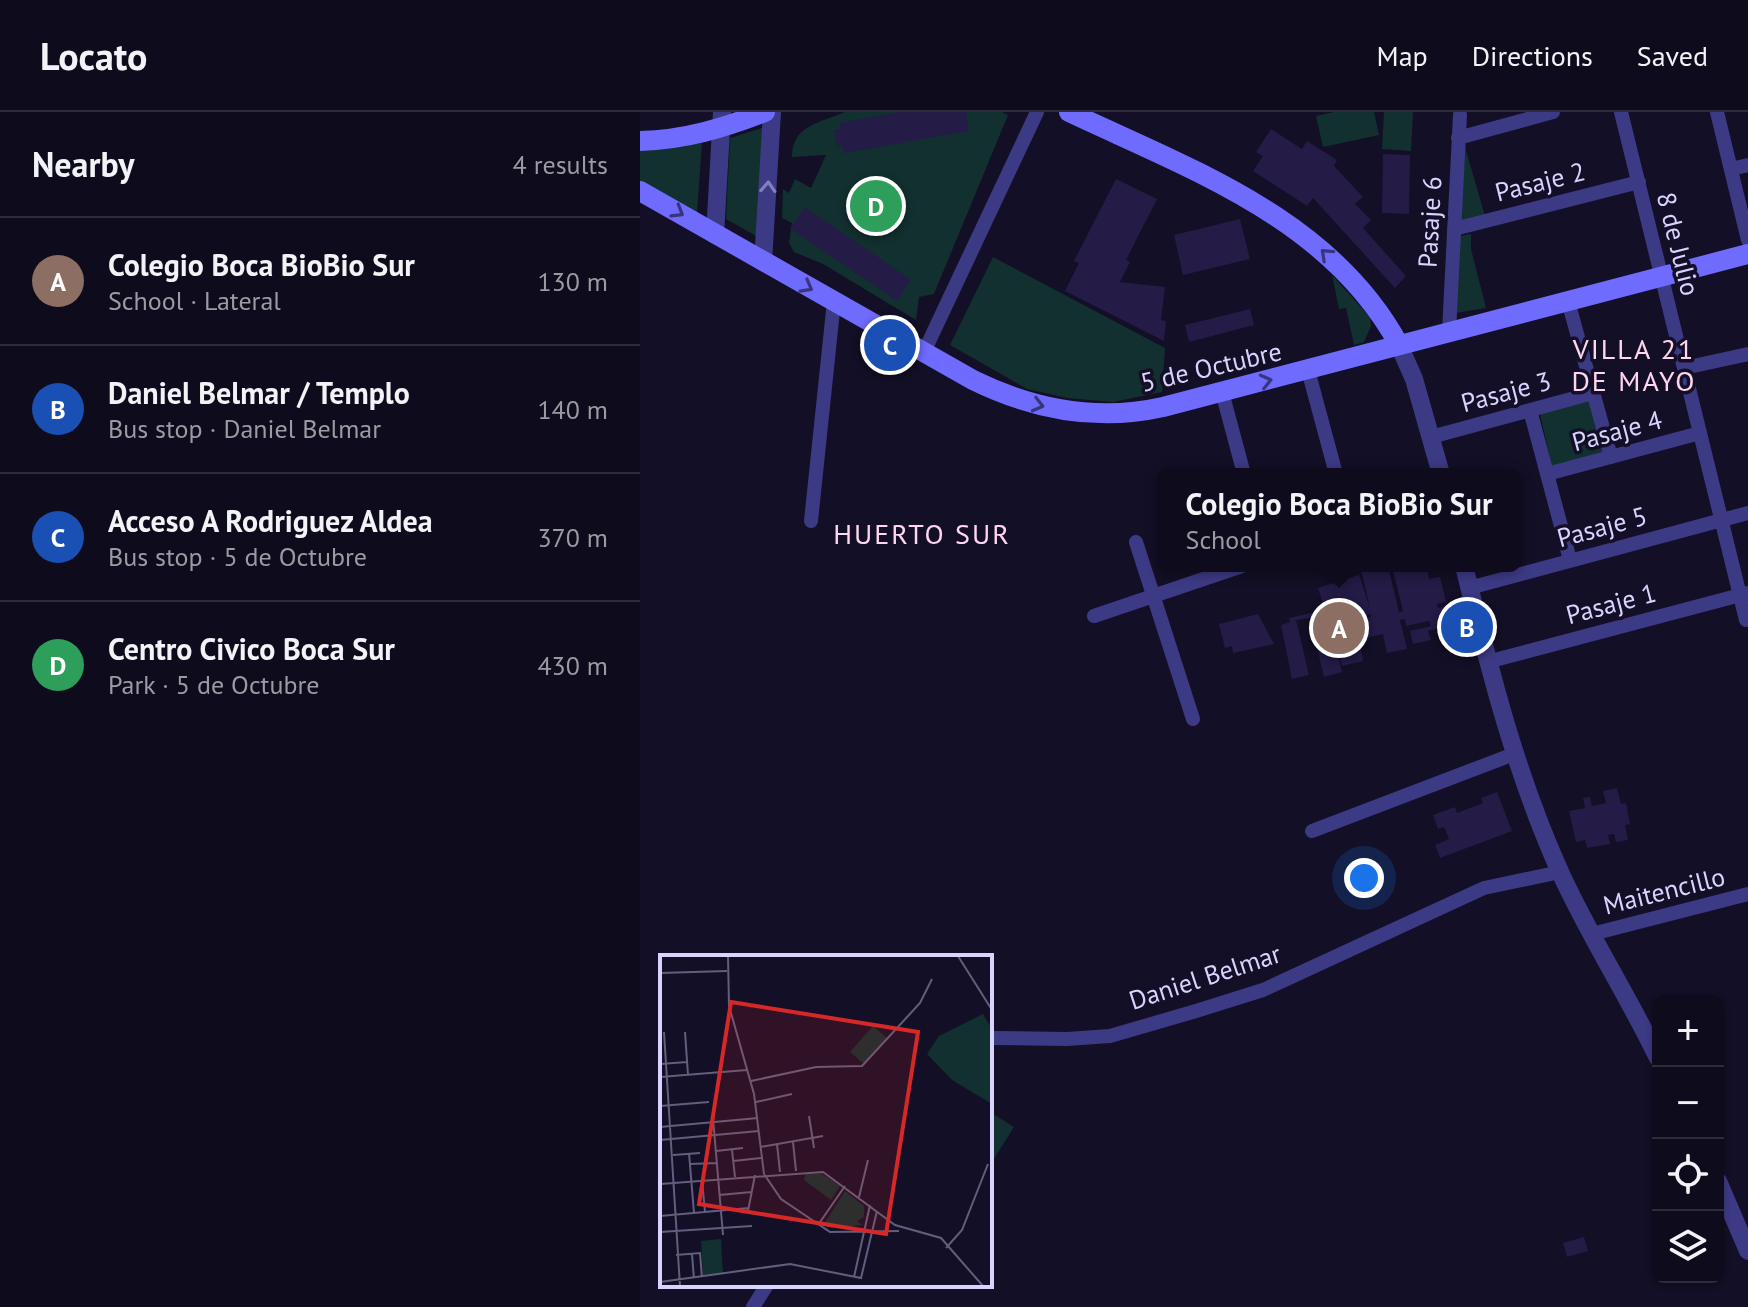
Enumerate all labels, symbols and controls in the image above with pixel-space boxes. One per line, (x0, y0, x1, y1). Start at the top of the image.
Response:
text: Locato (40, 31, 147, 80)
text: Map (1377, 37, 1428, 74)
text: Directions (1472, 37, 1593, 74)
text: Saved (1637, 37, 1708, 74)
text: Nearby (32, 142, 134, 186)
text: 4 results (513, 148, 608, 181)
street label: Pasaje 2 (1491, 154, 1588, 209)
street label: Pasaje 6 (1411, 175, 1448, 269)
pin: D (850, 176, 902, 236)
one-way arrow (759, 180, 776, 193)
street label: 8 de Julio (1650, 189, 1707, 299)
one-way arrow (669, 203, 683, 218)
text: Colegio Boca BioBio Sur (108, 245, 415, 284)
one-way arrow (1320, 249, 1335, 263)
text: A (50, 265, 66, 298)
text: 130 m (537, 265, 608, 298)
one-way arrow (799, 277, 814, 292)
text: School · Lateral (108, 284, 281, 317)
pin: C (864, 315, 916, 375)
district label: VILLA 21 DE MAYO (1571, 330, 1697, 399)
street label: 5 de Octubre (1137, 334, 1285, 399)
street label: Pasaje 3 (1457, 364, 1554, 419)
text: Daniel Belmar / Templo (108, 373, 410, 412)
one-way arrow (1258, 374, 1272, 391)
text: B (50, 393, 66, 426)
text: 140 m (537, 393, 608, 426)
one-way arrow (1030, 396, 1044, 413)
street label: Pasaje 4 (1568, 403, 1665, 458)
text: Bus stop · Daniel Belmar (108, 412, 381, 445)
popup (1157, 468, 1521, 572)
text: Colegio Boca BioBio Sur (1186, 484, 1492, 523)
street label: Pasaje 5 (1553, 499, 1650, 554)
text: Acceso A Rodriguez Aldea (108, 501, 433, 540)
district label: HUERTO SUR (833, 515, 1011, 552)
text: C (51, 521, 65, 554)
text: 370 m (537, 521, 608, 554)
text: School (1186, 523, 1261, 556)
text: Bus stop · 5 de Octubre (108, 540, 367, 573)
street label: Pasaje 1 (1562, 576, 1659, 631)
pin: B (1441, 597, 1493, 657)
pin: A (1313, 598, 1365, 658)
text: Centro Civico Boca Sur (108, 629, 395, 668)
text: D (50, 649, 66, 682)
text: 430 m (537, 649, 608, 682)
text: Park · 5 de Octubre (108, 668, 320, 701)
your location (1344, 858, 1384, 898)
street label: Maitencillo (1600, 859, 1728, 922)
street label: Daniel Belmar (1125, 936, 1285, 1017)
inset map (660, 955, 992, 1287)
map controls (1652, 995, 1724, 1283)
button: + (1652, 995, 1724, 1067)
button: − (1652, 1067, 1724, 1139)
button: locate (1652, 1139, 1724, 1211)
button: layers (1652, 1211, 1724, 1283)

